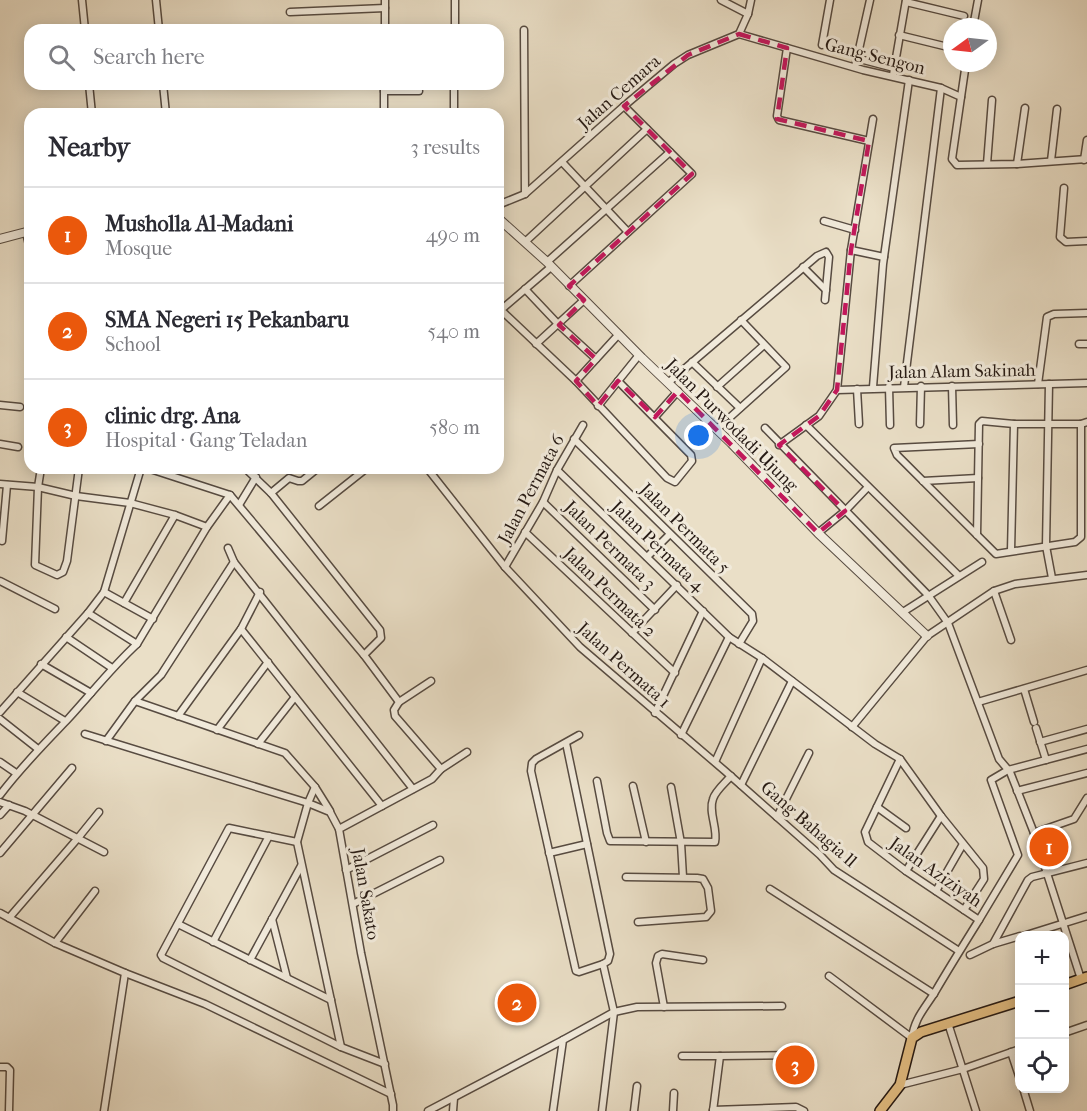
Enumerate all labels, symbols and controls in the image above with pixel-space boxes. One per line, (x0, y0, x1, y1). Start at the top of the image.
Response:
north arrow (943, 18, 997, 72)
search box (24, 24, 504, 90)
street label: Gang Sengon (823, 34, 928, 79)
icon: search (45, 41, 78, 74)
text: Search here (93, 44, 205, 70)
street label: Jalan Cemara (572, 50, 665, 135)
text: Nearby (48, 132, 130, 163)
text: 3 results (411, 136, 480, 159)
text: Musholla Al-Madani (105, 211, 293, 237)
text: 1 (64, 224, 71, 247)
text: 490 m (426, 224, 480, 247)
text: Mosque (105, 237, 172, 260)
text: SMA Negeri 15 Pekanbaru (105, 307, 349, 333)
text: 2 (62, 320, 73, 343)
text: 540 m (428, 320, 480, 343)
text: School (105, 333, 161, 356)
street label: Jalan Purwodadi Ujung (659, 353, 803, 496)
street label: Jalan Alam Sakinah (886, 360, 1036, 383)
text: clinic drg. Ana (105, 403, 240, 429)
text: 3 (63, 416, 72, 439)
text: 580 m (429, 416, 480, 439)
your location (684, 421, 713, 450)
text: Hospital · Gang Teladan (105, 429, 307, 452)
street label: Jalan Permata 6 (493, 431, 569, 549)
street label: Jalan Permata 5 (634, 477, 734, 578)
street label: Jalan Permata 3 (558, 495, 660, 594)
street label: Jalan Permata 4 (605, 495, 709, 596)
street label: Jalan Permata 2 (558, 542, 660, 642)
street label: Jalan Permata 1 (571, 617, 674, 713)
street label: Gang Bahagia ll (756, 777, 861, 872)
pin: 1 (1030, 824, 1068, 870)
street label: Jalan Aziziyah (884, 832, 986, 912)
street label: Jalan Sakato (347, 844, 384, 942)
map controls (1015, 931, 1069, 1093)
button: + (1015, 931, 1069, 985)
pin: 2 (498, 980, 536, 1026)
button: − (1015, 985, 1069, 1039)
button: locate (1015, 1039, 1069, 1093)
pin: 3 (776, 1042, 814, 1088)

